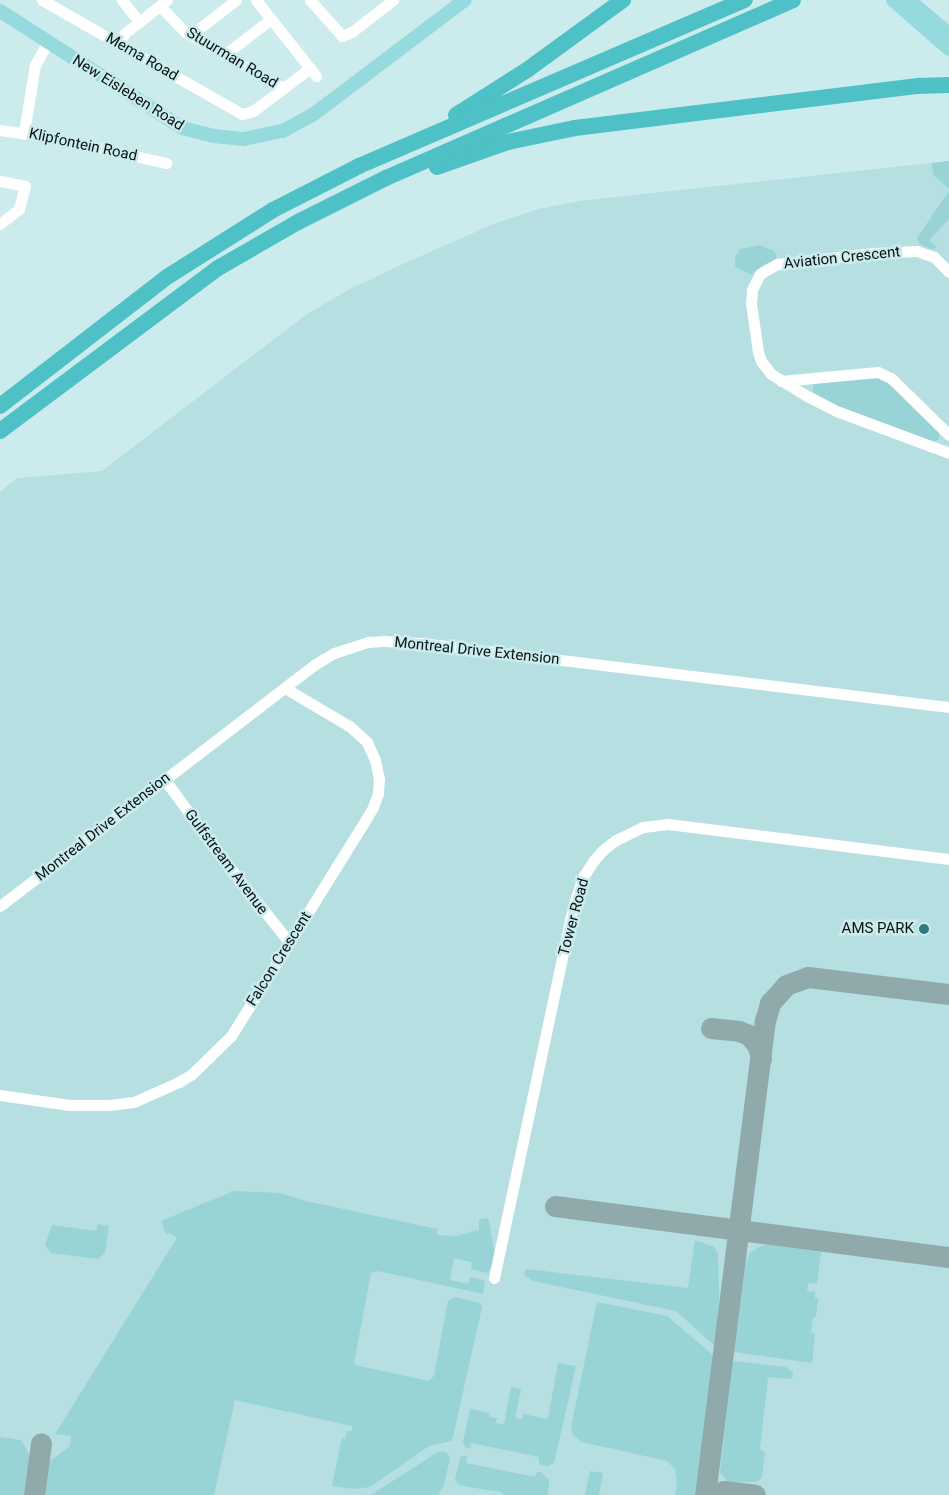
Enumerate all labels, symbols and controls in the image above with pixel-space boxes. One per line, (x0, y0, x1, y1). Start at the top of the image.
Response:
street label: Stuurman Road (183, 24, 281, 92)
street label: Mema Road (103, 29, 181, 85)
street label: New Eisleben Road (69, 51, 187, 135)
street label: Klipfontein Road (27, 125, 139, 165)
street label: Aviation Crescent (783, 243, 901, 273)
street label: Montreal Drive Extension (394, 633, 560, 669)
street label: Montreal Drive Extension (32, 769, 174, 885)
street label: Gulfstream Avenue (181, 806, 271, 918)
street label: Tower Road (555, 876, 593, 958)
street label: Falcon Crescent (243, 909, 315, 1009)
place label: AMS PARK (842, 920, 914, 938)
marker: AMS PARK (918, 923, 930, 935)

